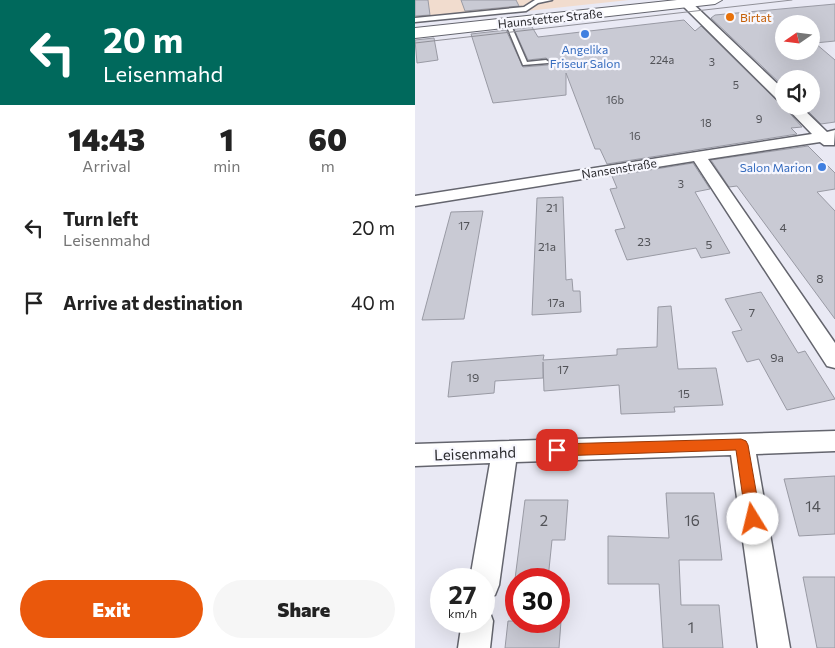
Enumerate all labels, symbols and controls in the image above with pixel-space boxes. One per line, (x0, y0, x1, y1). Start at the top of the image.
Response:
street label: Haunstetter Straße (497, 6, 603, 30)
place label: Birtat (740, 10, 772, 24)
marker: Birtat (724, 11, 736, 23)
north arrow (775, 15, 820, 60)
map controls (775, 15, 820, 115)
text: 20 m (103, 17, 183, 60)
icon: left (20, 20, 85, 85)
marker: Angelika Friseur Salon (579, 28, 591, 40)
place label: Angelika Friseur Salon (550, 42, 620, 70)
house number: 224a (650, 53, 674, 66)
house number: 3 (709, 55, 715, 68)
text: Leisenmahd (103, 60, 223, 87)
button: sound (775, 70, 820, 115)
house number: 5 (733, 78, 739, 91)
house number: 16b (606, 93, 624, 106)
house number: 9 (756, 112, 763, 125)
house number: 18 (700, 116, 712, 129)
text: 14:43 (68, 120, 145, 157)
text: 1 (220, 120, 234, 157)
text: 60 (308, 120, 347, 157)
house number: 16 (629, 129, 641, 142)
street label: Nansenstraße (580, 155, 658, 181)
text: Arrival (82, 156, 131, 175)
text: min (213, 156, 240, 175)
text: m (321, 156, 335, 175)
place label: Salon Marion (740, 160, 812, 174)
marker: Salon Marion (816, 161, 828, 173)
house number: 3 (678, 177, 684, 190)
house number: 21 (546, 200, 558, 214)
text: Turn left (63, 207, 138, 230)
icon: left (20, 214, 48, 242)
text: 20 m (352, 216, 395, 239)
house number: 17 (458, 218, 470, 232)
house number: 4 (779, 220, 787, 234)
text: Leisenmahd (63, 230, 150, 249)
house number: 23 (637, 234, 651, 248)
house number: 5 (706, 237, 713, 251)
house number: 21a (538, 239, 556, 253)
house number: 8 (816, 271, 824, 285)
icon: arrive (20, 289, 48, 317)
text: Arrive at destination (63, 291, 243, 314)
text: 40 m (351, 291, 395, 314)
house number: 17a (547, 295, 565, 309)
house number: 7 (749, 305, 755, 319)
house number: 9a (770, 350, 784, 364)
house number: 17 (557, 362, 569, 376)
house number: 19 (467, 370, 479, 384)
house number: 15 (678, 386, 690, 400)
pin (536, 429, 578, 471)
icon: arrive (543, 436, 571, 464)
street label: Leisenmahd (434, 443, 516, 463)
position arrow (726, 492, 778, 544)
house number: 14 (805, 497, 821, 515)
house number: 2 (540, 511, 548, 529)
house number: 16 (684, 511, 700, 529)
speed limit sign: 30 (505, 568, 570, 633)
text: 27 (449, 579, 476, 609)
button: Exit (20, 580, 203, 638)
button: Share (213, 580, 395, 638)
text: km/h (448, 606, 477, 620)
house number: 1 (688, 618, 694, 636)

